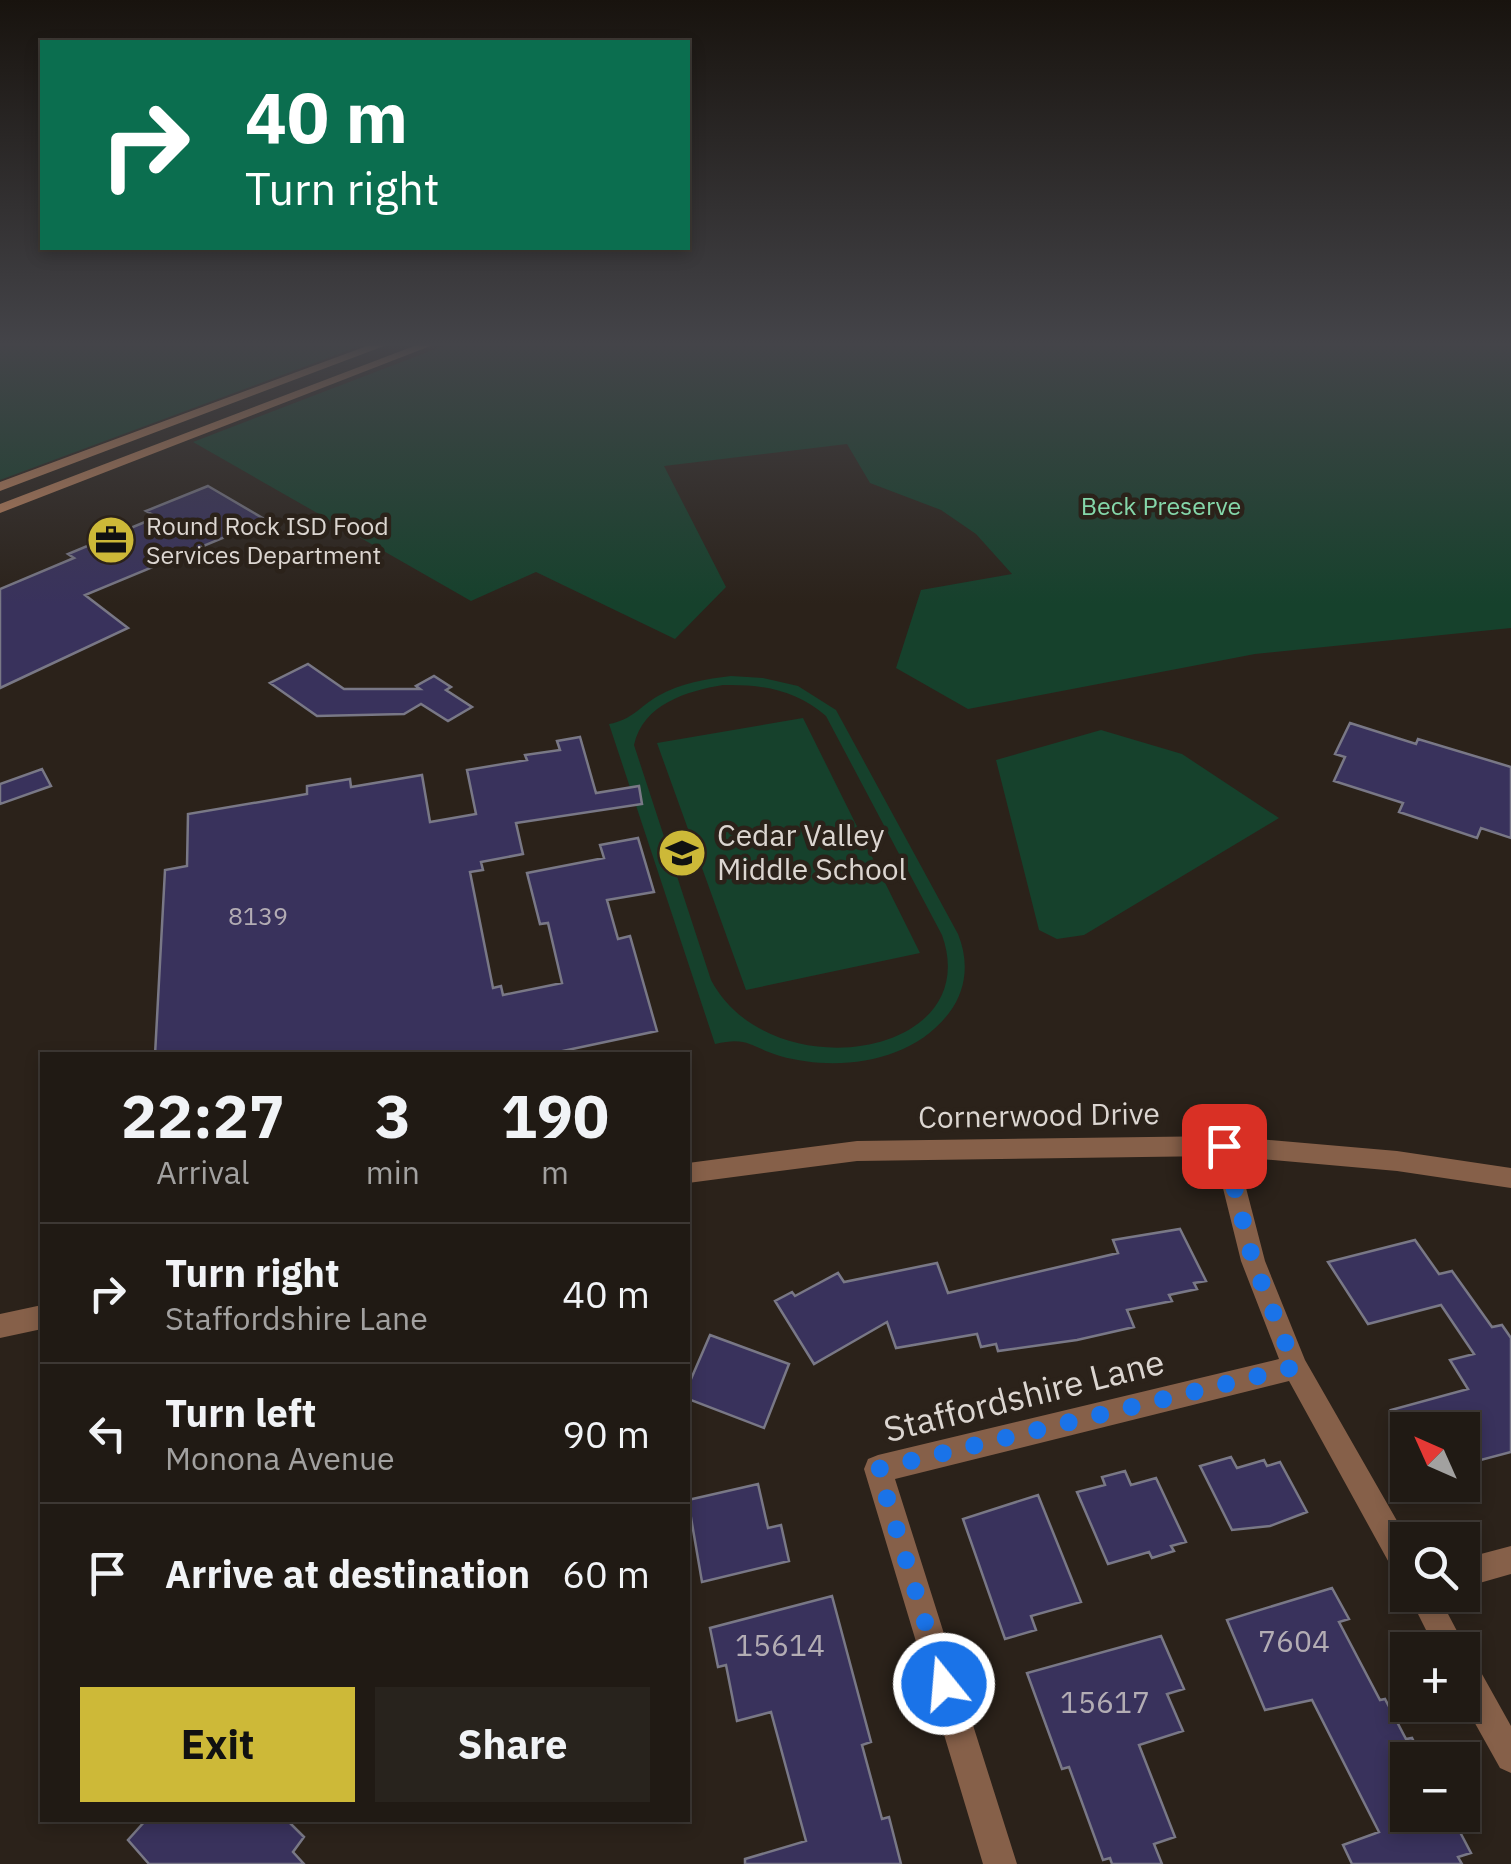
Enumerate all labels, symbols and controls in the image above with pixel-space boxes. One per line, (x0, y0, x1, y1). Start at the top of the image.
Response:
text: 40 m (245, 71, 408, 162)
icon: right (80, 80, 210, 210)
text: Turn right (245, 159, 440, 217)
park label: Beck Preserve (1081, 489, 1241, 522)
place label: Round Rock ISD Food Services Department (146, 509, 389, 571)
office icon: Round Rock ISD Food Services Department (85, 514, 137, 566)
place label: Cedar Valley Middle School (717, 815, 907, 888)
school or university icon: Cedar Valley Middle School (656, 827, 708, 879)
house number: 8139 (228, 899, 288, 932)
text: 22:27 (121, 1076, 285, 1155)
text: 3 (375, 1076, 411, 1155)
text: 190 (501, 1076, 609, 1155)
street label: Cornerwood Drive (918, 1093, 1160, 1136)
pin (1182, 1104, 1267, 1189)
icon: arrive (1197, 1119, 1252, 1174)
text: Arrival (156, 1151, 250, 1193)
text: min (366, 1151, 420, 1193)
text: m (541, 1151, 569, 1193)
text: Turn right (165, 1248, 340, 1297)
icon: right (80, 1266, 135, 1321)
text: 40 m (562, 1269, 650, 1318)
text: Staffordshire Lane (165, 1297, 428, 1339)
street label: Staffordshire Lane (879, 1338, 1169, 1452)
text: Turn left (165, 1388, 316, 1437)
icon: left (80, 1406, 135, 1461)
text: 90 m (562, 1409, 650, 1458)
north arrow (1390, 1412, 1480, 1502)
map controls (1390, 1412, 1480, 1832)
text: Monona Avenue (165, 1437, 395, 1479)
button: search (1390, 1522, 1480, 1612)
icon: arrive (80, 1546, 135, 1601)
text: Arrive at destination (165, 1549, 530, 1598)
text: 60 m (562, 1549, 650, 1598)
house number: 7604 (1258, 1621, 1330, 1660)
house number: 15614 (735, 1625, 825, 1664)
position arrow (892, 1632, 996, 1736)
button: + (1390, 1632, 1480, 1722)
house number: 15617 (1060, 1682, 1150, 1721)
button: Exit (80, 1687, 355, 1802)
button: Share (375, 1687, 650, 1802)
button: − (1390, 1742, 1480, 1832)

